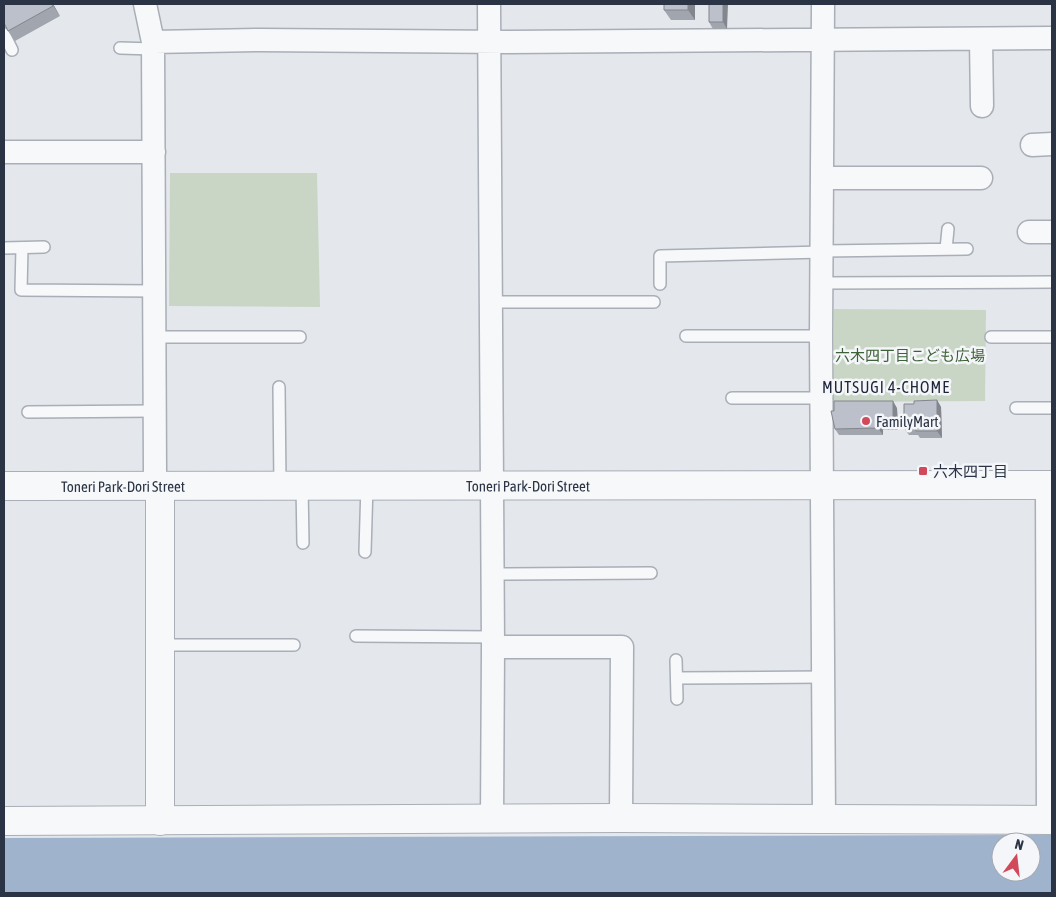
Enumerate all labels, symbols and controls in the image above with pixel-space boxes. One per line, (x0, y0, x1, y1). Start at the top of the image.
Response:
park label: 六木四丁目こども広場 (835, 347, 985, 364)
district label: MUTSUGI 4-CHOME (822, 378, 950, 396)
place label: FamilyMart (876, 413, 939, 430)
marker: FamilyMart (860, 415, 872, 427)
place label: 六木四丁目 (933, 463, 1008, 480)
marker: 六木四丁目 (917, 465, 929, 477)
street label: Toneri Park-Dori Street (61, 477, 185, 494)
street label: Toneri Park-Dori Street (466, 477, 590, 494)
north arrow (991, 832, 1041, 882)
text: N (1013, 836, 1025, 853)

